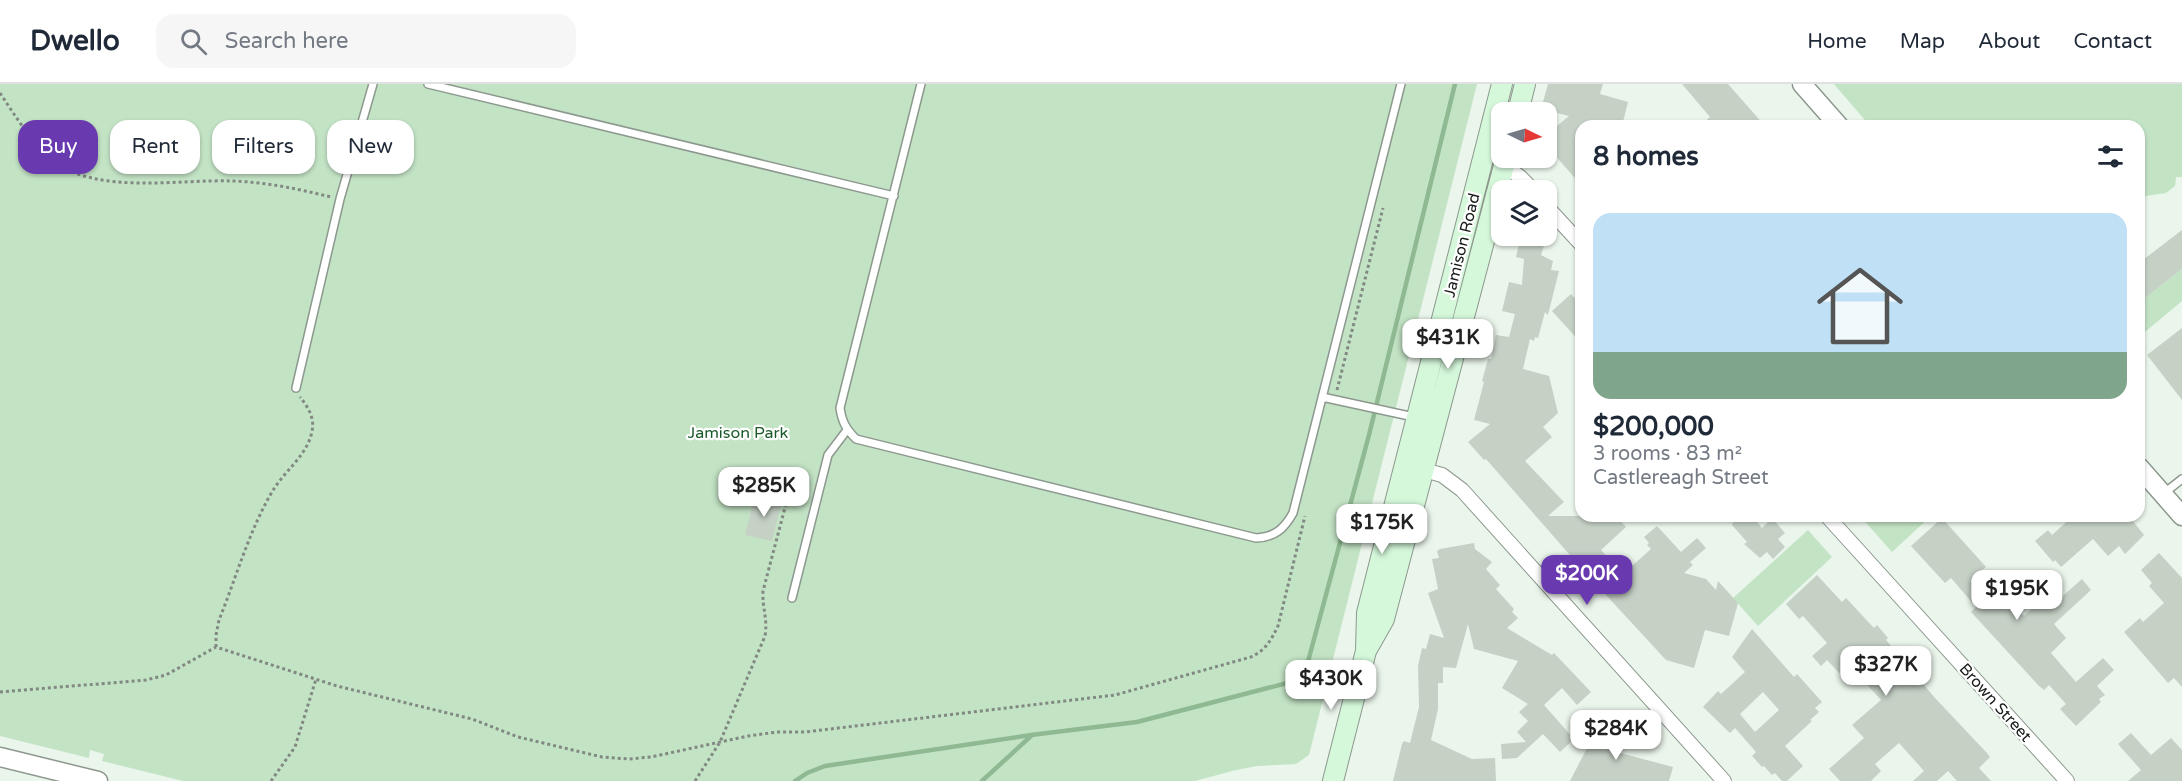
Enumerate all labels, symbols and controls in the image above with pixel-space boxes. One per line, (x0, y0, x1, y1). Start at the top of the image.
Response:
search box (156, 14, 576, 68)
text: Dwello (30, 24, 120, 58)
icon: search (177, 25, 210, 58)
text: Search here (225, 28, 349, 54)
text: Home (1807, 29, 1867, 54)
text: Map (1900, 29, 1945, 54)
text: About (1978, 29, 2040, 54)
text: Contact (2073, 29, 2152, 54)
north arrow (1491, 102, 1557, 168)
map controls (1491, 102, 1557, 246)
chip: Buy (18, 120, 98, 174)
chip: Rent (110, 120, 200, 174)
chip: Filters (212, 120, 315, 174)
chip: New (327, 120, 414, 174)
icon: filters (2094, 140, 2127, 173)
text: 8 homes (1593, 141, 1699, 172)
button: layers (1491, 180, 1557, 246)
street label: Jamison Road (1439, 191, 1485, 299)
icon: home (1806, 252, 1914, 360)
pin: $431K (1406, 319, 1490, 370)
text: $431K (1416, 326, 1480, 350)
text: $200,000 (1593, 411, 1714, 442)
park label: Jamison Park (688, 423, 789, 443)
text: 3 rooms · 83 m² (1593, 442, 1742, 466)
text: Castlereagh Street (1593, 466, 1769, 490)
pin: $285K (722, 467, 806, 518)
text: $285K (732, 474, 796, 498)
pin: $175K (1340, 504, 1424, 555)
text: $175K (1350, 511, 1414, 535)
pin: $200K (1545, 555, 1629, 606)
text: $200K (1555, 562, 1619, 586)
pin: $195K (1975, 570, 2059, 621)
text: $195K (1985, 577, 2049, 601)
pin: $327K (1844, 646, 1928, 697)
text: $327K (1854, 653, 1918, 677)
street label: Brown Street (1955, 659, 2036, 746)
pin: $430K (1289, 660, 1373, 711)
text: $430K (1299, 667, 1363, 691)
pin: $284K (1574, 710, 1658, 761)
text: $284K (1584, 717, 1648, 741)

